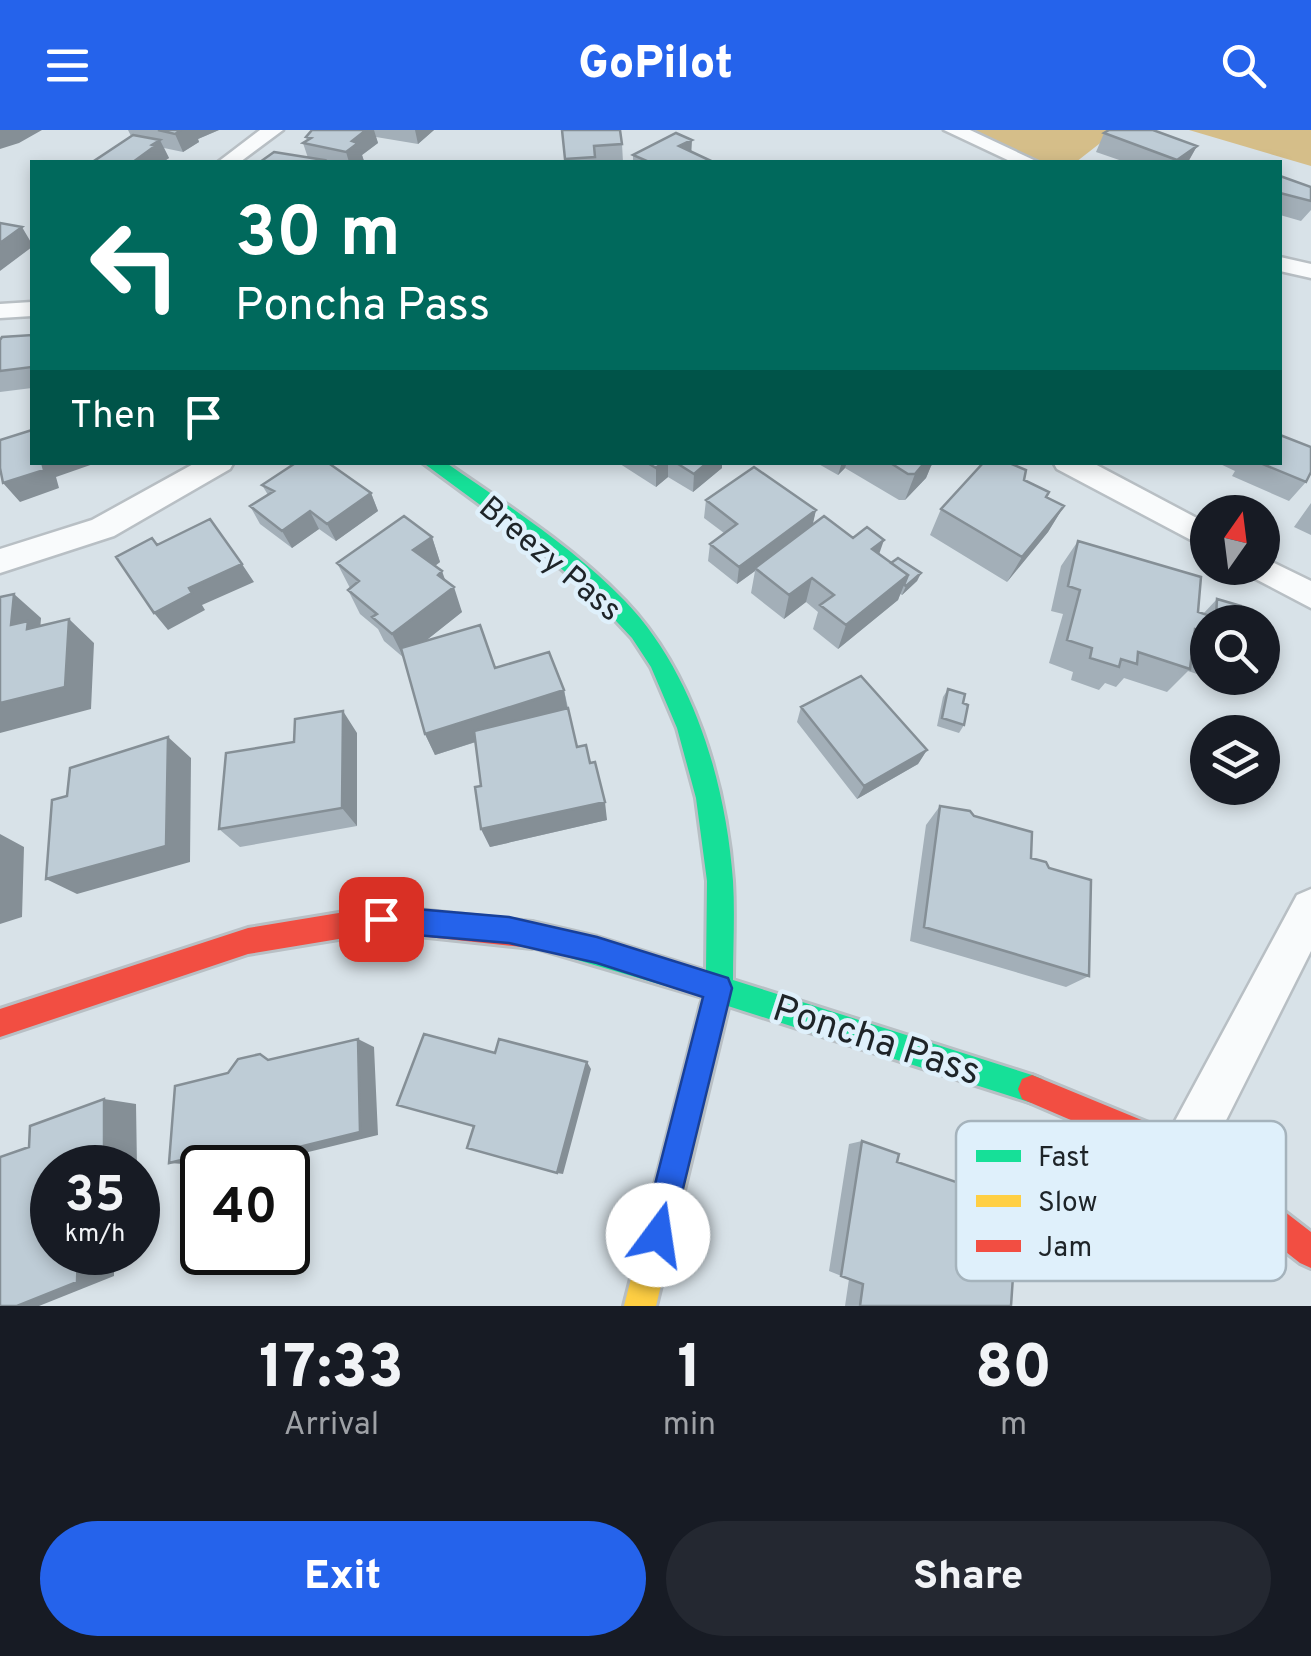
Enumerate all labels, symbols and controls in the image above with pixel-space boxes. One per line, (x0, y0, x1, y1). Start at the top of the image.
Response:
text: GoPilot (578, 37, 733, 94)
icon: menu (40, 38, 95, 93)
icon: search (1216, 38, 1271, 93)
text: 30 m (235, 192, 401, 281)
icon: left (70, 200, 200, 330)
text: Poncha Pass (235, 279, 490, 336)
icon: arrive (176, 390, 231, 445)
text: Then (70, 393, 156, 442)
street label: Breezy Pass (470, 489, 629, 632)
north arrow (1190, 495, 1280, 585)
map controls (1190, 495, 1280, 805)
button: search (1190, 605, 1280, 695)
button: layers (1190, 715, 1280, 805)
pin (339, 877, 424, 962)
icon: arrive (354, 892, 409, 947)
street label: Poncha Pass (766, 986, 986, 1099)
legend (956, 1121, 1286, 1281)
text: Fast (1038, 1141, 1090, 1177)
speed limit sign: 40 (180, 1145, 310, 1275)
text: 35 (65, 1166, 125, 1229)
position arrow (606, 1183, 710, 1287)
text: Slow (1038, 1186, 1097, 1222)
text: km/h (65, 1219, 125, 1251)
text: Jam (1038, 1231, 1092, 1267)
text: 17:33 (259, 1333, 404, 1409)
text: 1 (677, 1333, 702, 1409)
text: 80 (975, 1333, 1052, 1409)
text: Arrival (284, 1406, 379, 1446)
text: min (663, 1406, 716, 1446)
text: m (1000, 1406, 1027, 1446)
button: Exit (40, 1521, 646, 1636)
button: Share (666, 1521, 1271, 1636)

